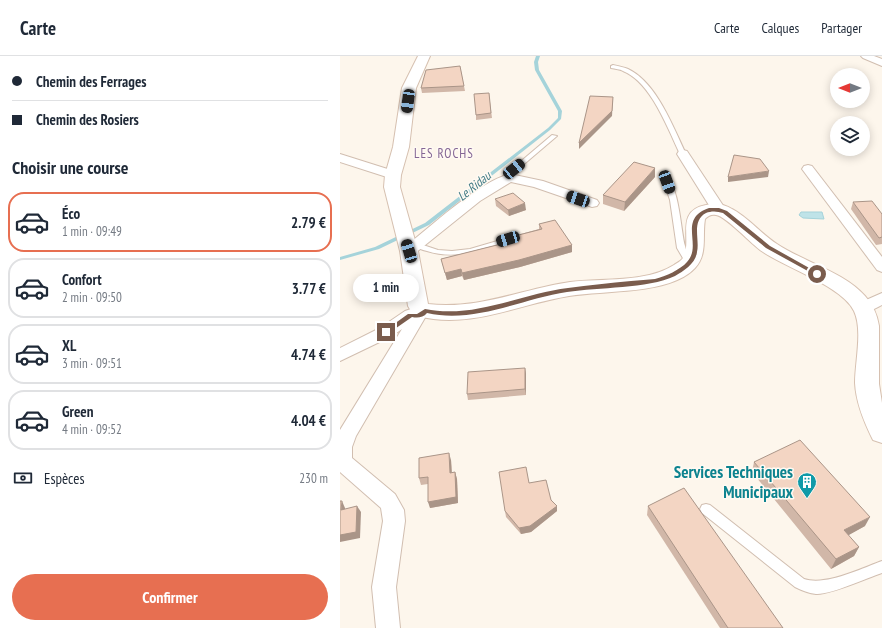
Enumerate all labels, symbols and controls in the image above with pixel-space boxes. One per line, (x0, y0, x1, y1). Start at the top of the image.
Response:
text: Carte (20, 16, 56, 40)
text: Carte (714, 19, 739, 37)
text: Calques (761, 19, 799, 37)
text: Partager (821, 19, 862, 37)
north arrow (830, 68, 870, 108)
map controls (830, 68, 870, 156)
text: Chemin des Ferrages (36, 72, 147, 91)
car (400, 88, 416, 114)
text: Chemin des Rosiers (36, 110, 139, 129)
button: layers (830, 116, 870, 156)
district label: LES ROCHS (414, 145, 474, 162)
text: Choisir une course (12, 156, 129, 179)
car (501, 157, 527, 181)
water label: Le Ridau (454, 166, 495, 205)
car (657, 169, 677, 195)
car (565, 189, 591, 209)
icon: car (14, 204, 50, 240)
text: Éco (62, 204, 80, 223)
text: 2.79 € (291, 213, 326, 232)
text: 1 min · 09:49 (62, 223, 122, 240)
car (495, 230, 521, 248)
car (400, 238, 418, 264)
route start (808, 265, 826, 283)
icon: car (14, 270, 50, 306)
text: Confort (62, 270, 102, 289)
callout: 1 min (353, 274, 419, 302)
text: 3.77 € (292, 279, 326, 298)
text: 1 min (373, 279, 399, 296)
text: 2 min · 09:50 (62, 289, 122, 306)
route end (377, 323, 395, 341)
icon: car (14, 336, 50, 372)
text: XL (62, 336, 76, 355)
text: 4.74 € (291, 345, 326, 364)
text: 3 min · 09:51 (62, 355, 122, 372)
icon: car (14, 402, 50, 438)
text: Green (62, 402, 94, 421)
text: 4.04 € (291, 411, 326, 430)
text: 4 min · 09:52 (62, 421, 122, 438)
place label: Services Techniques Municipaux (674, 461, 794, 503)
icon: cash (12, 467, 34, 489)
text: Espèces (44, 469, 84, 488)
text: 230 m (299, 470, 328, 487)
building icon: Services Techniques Municipaux (796, 471, 818, 499)
button: Confirmer (12, 574, 328, 620)

